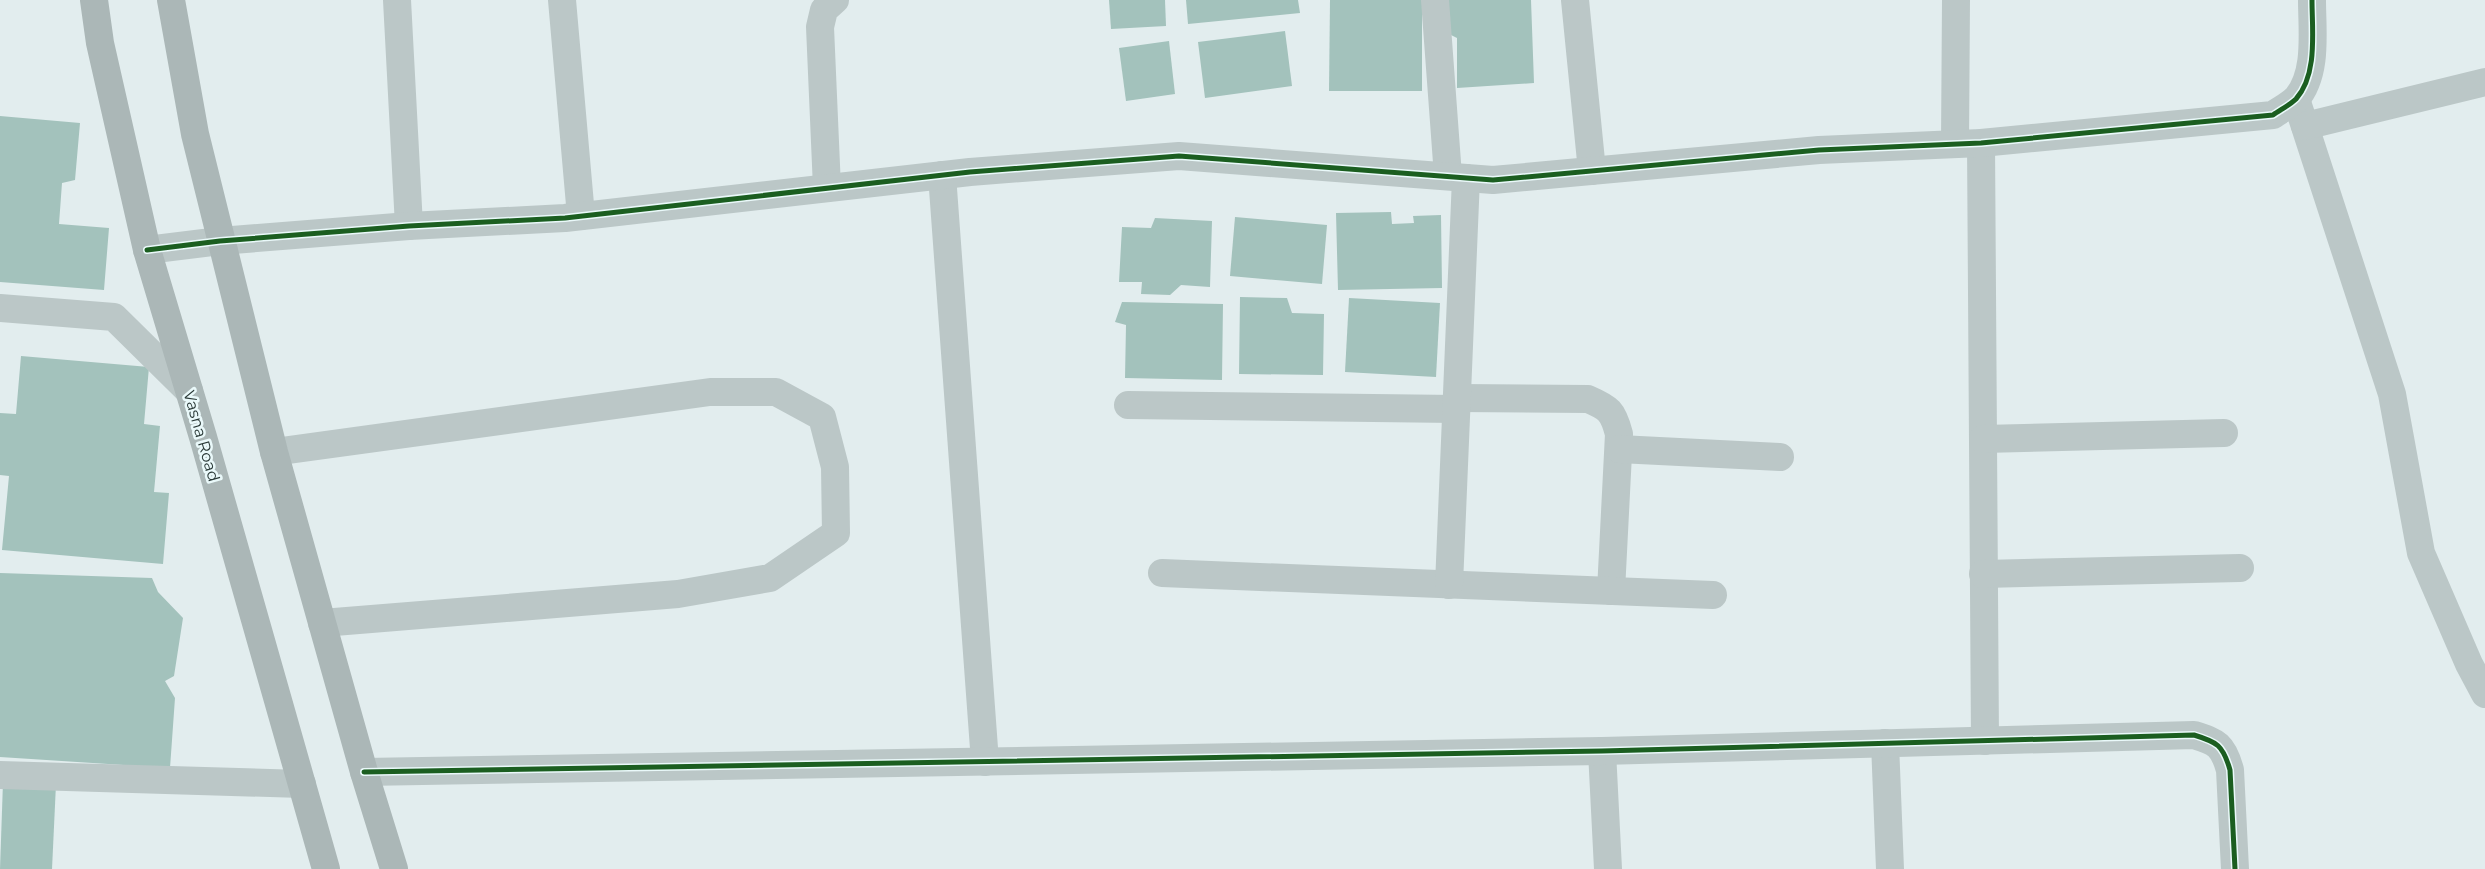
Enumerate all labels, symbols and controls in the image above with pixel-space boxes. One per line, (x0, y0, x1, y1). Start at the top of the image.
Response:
street label: Vasna Road (179, 388, 224, 484)

